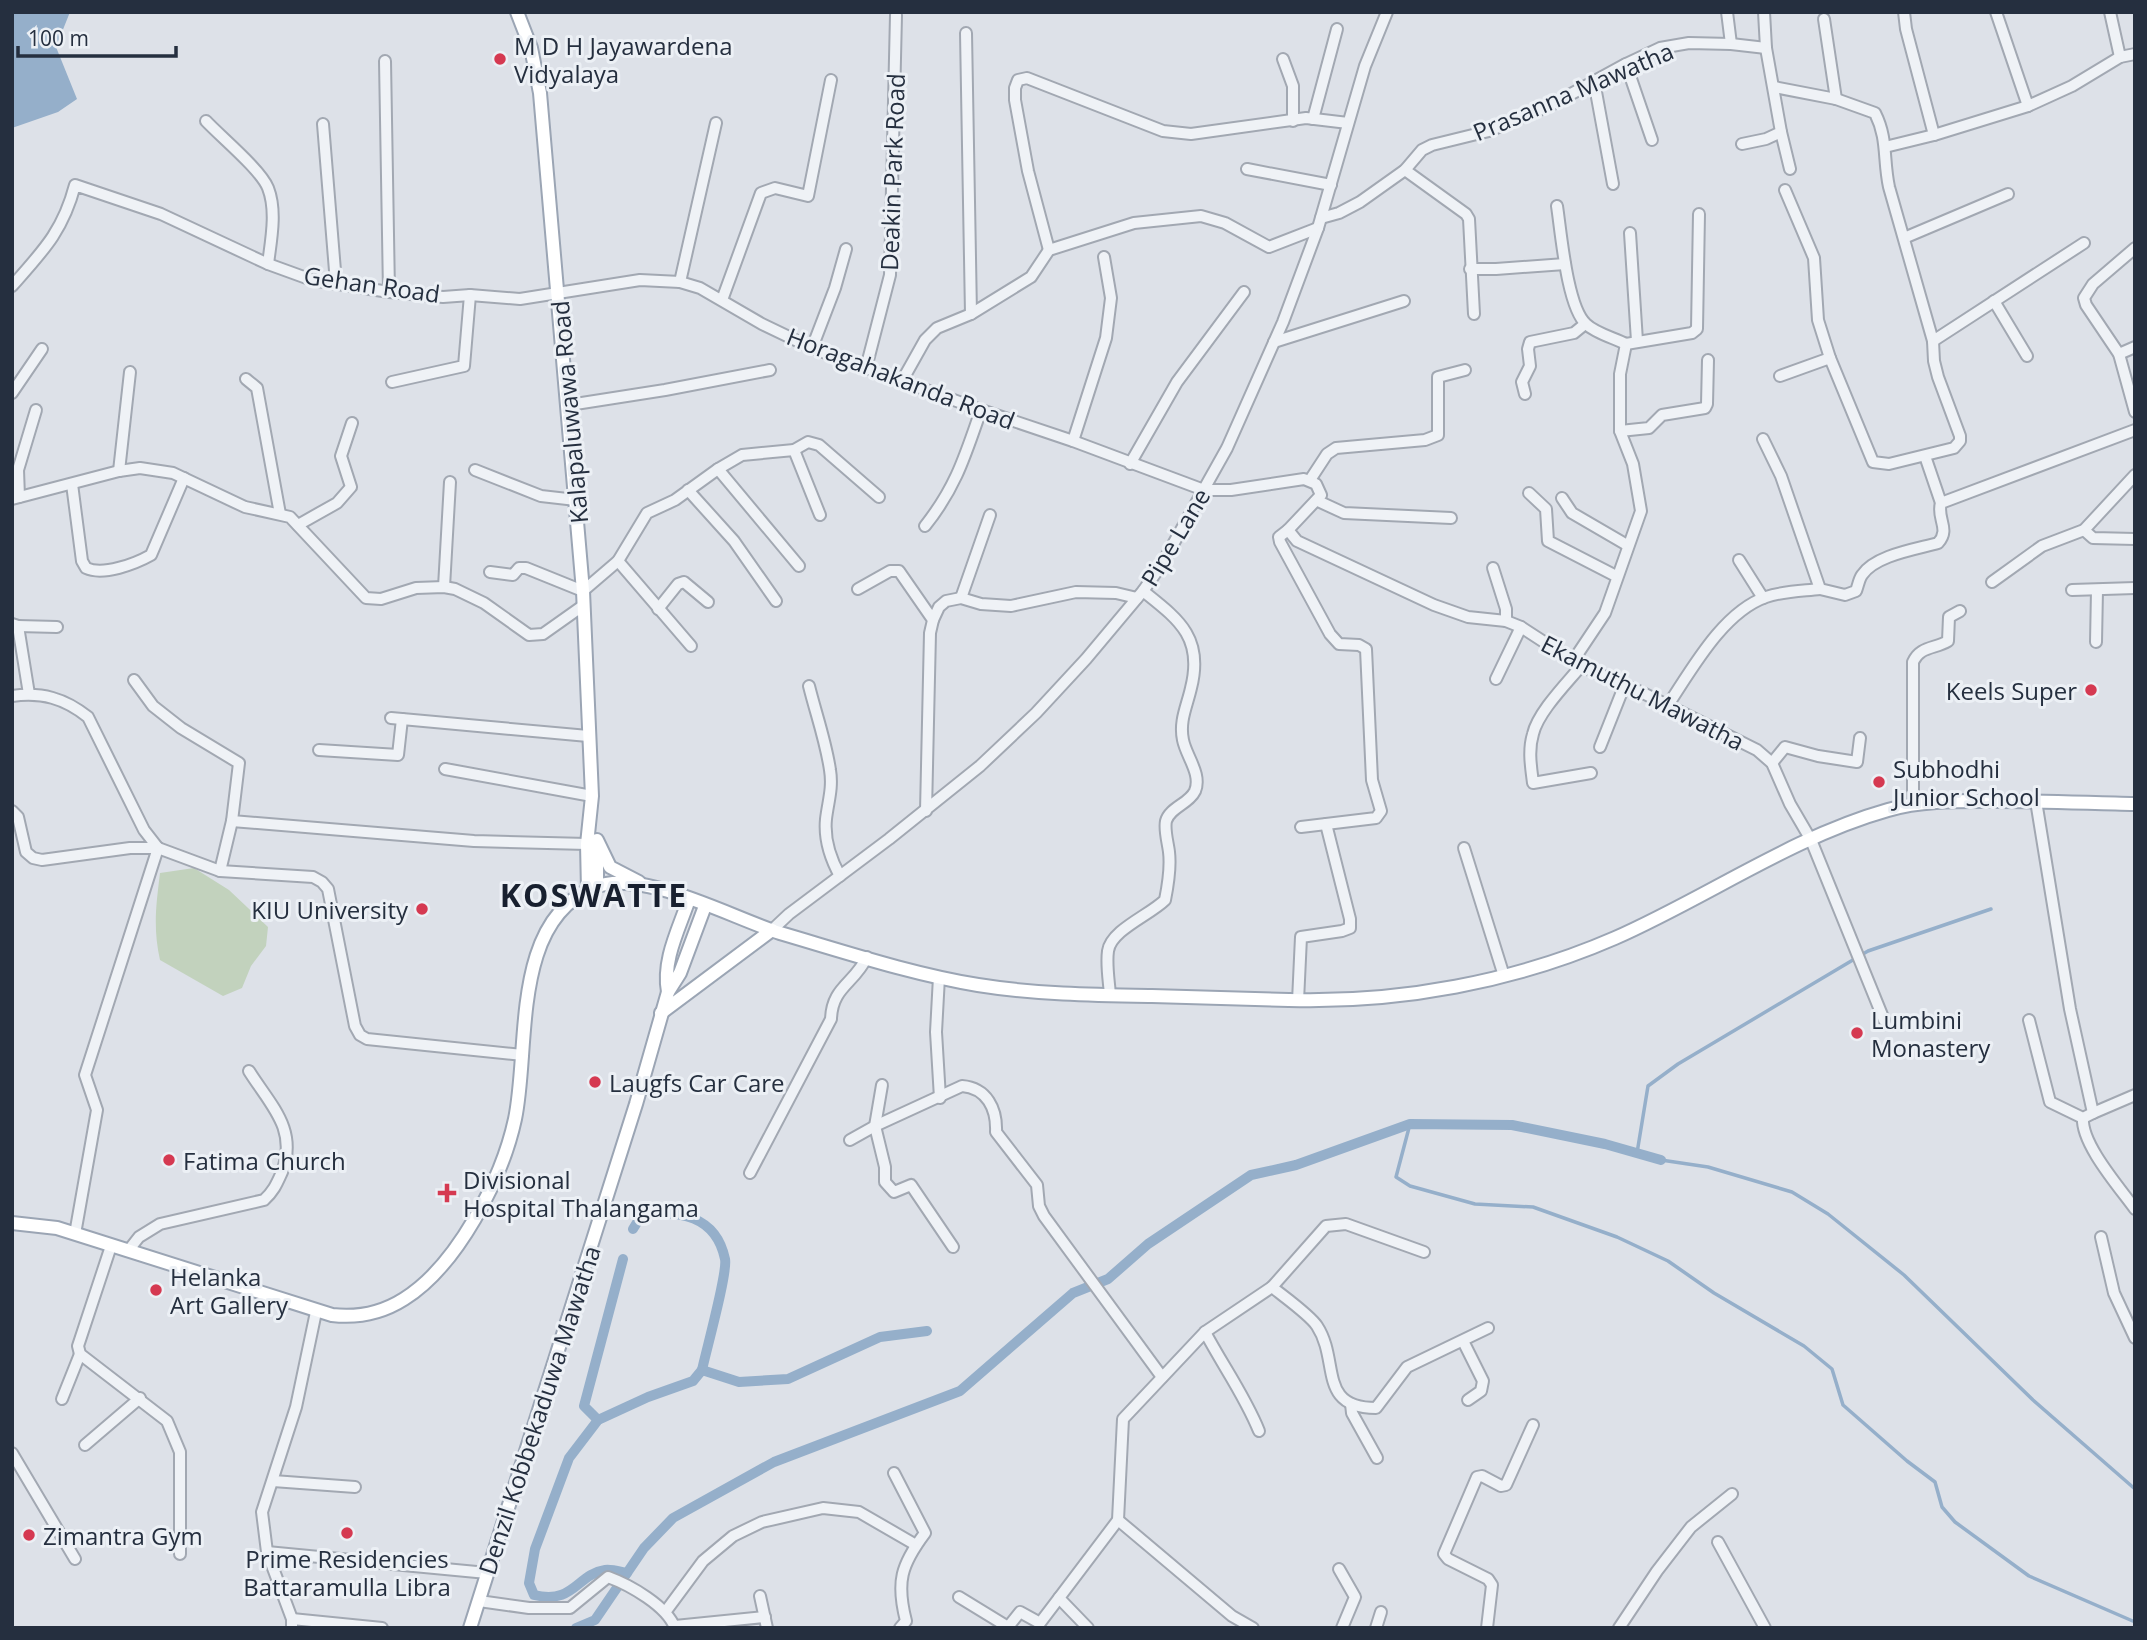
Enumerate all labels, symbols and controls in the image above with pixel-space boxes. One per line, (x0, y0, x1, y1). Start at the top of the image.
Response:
scale bar (18, 14, 175, 58)
text: 100 m (28, 24, 89, 52)
place label: M D H Jayawardena Vidyalaya (514, 29, 733, 90)
street label: Prasanna Mawatha (1468, 34, 1678, 148)
marker: M D H Jayawardena Vidyalaya (492, 51, 508, 67)
street label: Deakin Park Road (872, 73, 912, 271)
street label: Gehan Road (302, 258, 442, 310)
street label: Kalapaluwawa Road (543, 299, 595, 525)
street label: Horagahakanda Road (782, 319, 1020, 437)
street label: Pipe Lane (1133, 482, 1217, 592)
street label: Ekamuthu Mawatha (1536, 626, 1750, 758)
place label: Keels Super (1946, 674, 2077, 707)
marker: Keels Super (2083, 682, 2099, 698)
place label: Subhodhi Junior School (1891, 752, 2040, 813)
marker: Subhodhi Junior School (1871, 774, 1887, 790)
district label: KOSWATTE (500, 873, 688, 916)
place label: KIU University (251, 893, 409, 926)
marker: KIU University (414, 901, 430, 917)
place label: Lumbini Monastery (1871, 1003, 1991, 1064)
marker: Lumbini Monastery (1849, 1025, 1865, 1041)
place label: Laugfs Car Care (609, 1066, 785, 1099)
marker: Laugfs Car Care (587, 1074, 603, 1090)
place label: Fatima Church (183, 1144, 346, 1177)
marker: Fatima Church (161, 1152, 177, 1168)
place label: Divisional Hospital Thalangama (463, 1163, 699, 1224)
marker: Divisional Hospital Thalangama (437, 1183, 457, 1203)
street label: Denzil Kobbekaduwa Mawatha (470, 1241, 608, 1579)
place label: Helanka Art Gallery (170, 1260, 289, 1321)
marker: Helanka Art Gallery (148, 1282, 164, 1298)
place label: Zimantra Gym (43, 1519, 203, 1552)
marker: Prime Residencies Battaramulla Libra (339, 1525, 355, 1541)
marker: Zimantra Gym (21, 1527, 37, 1543)
place label: Prime Residencies Battaramulla Libra (243, 1542, 451, 1603)

